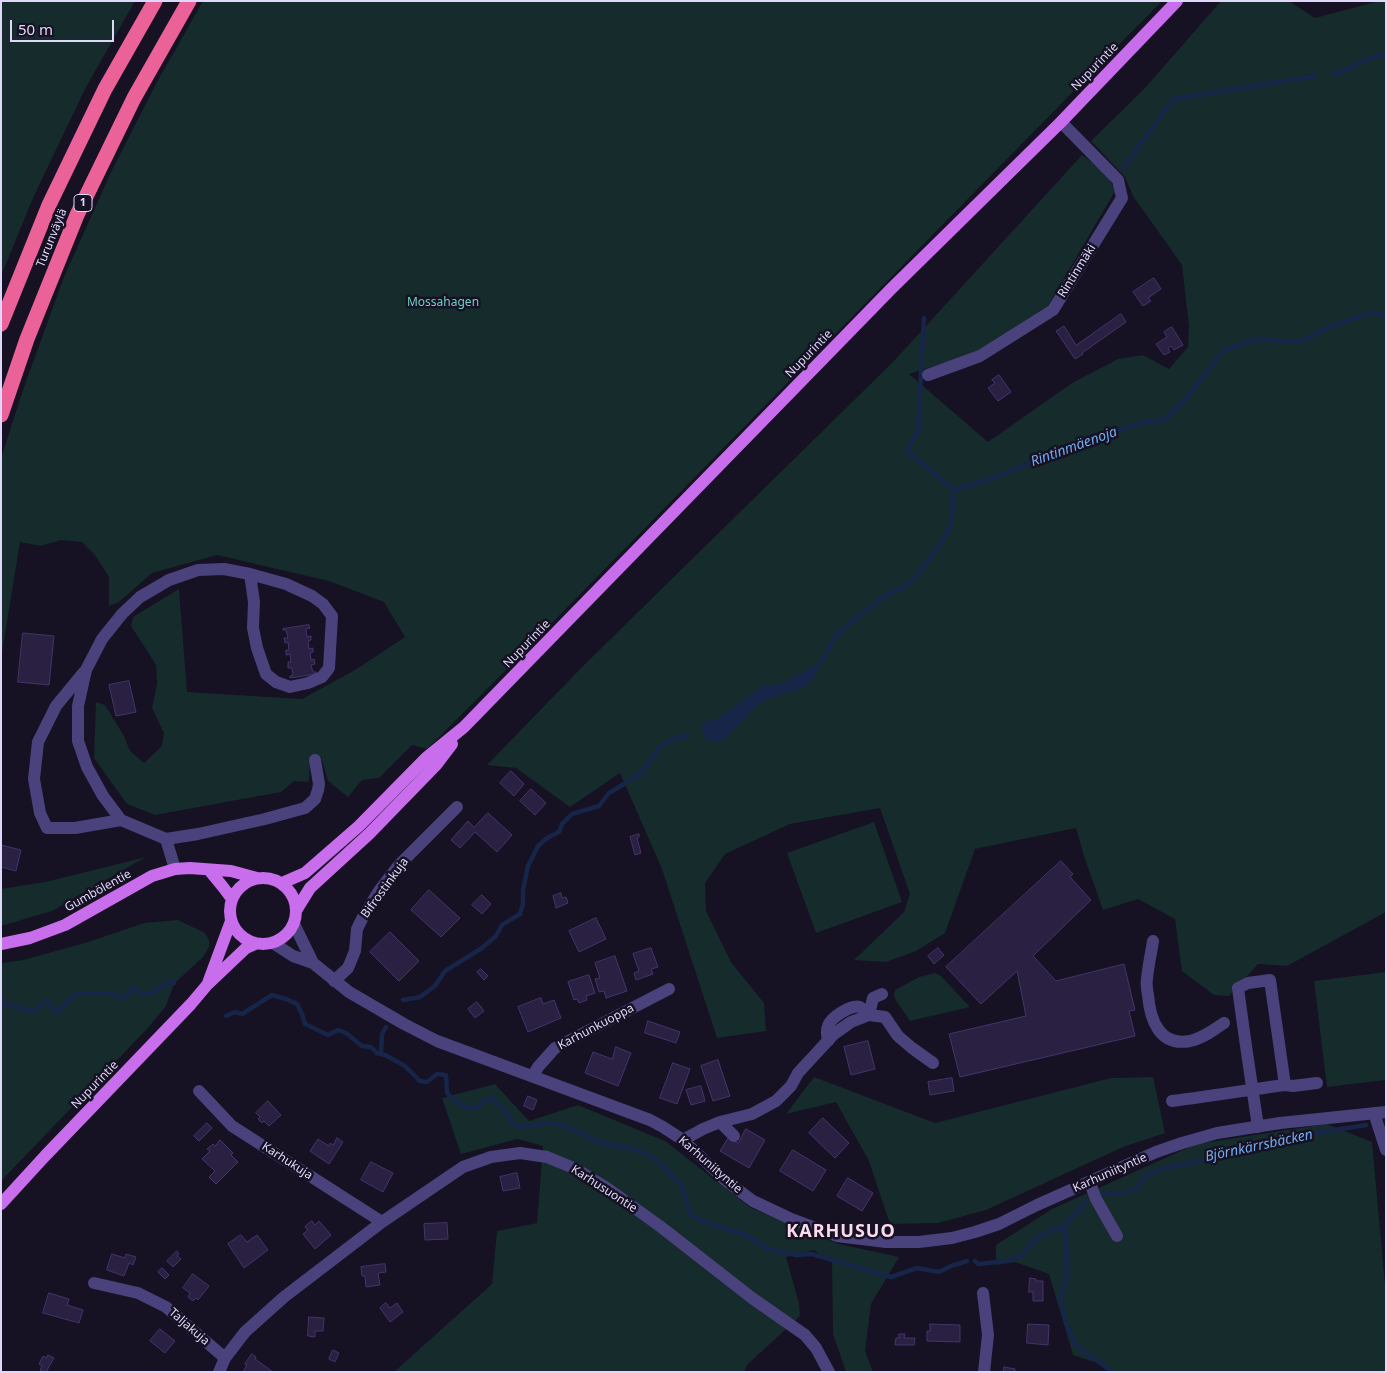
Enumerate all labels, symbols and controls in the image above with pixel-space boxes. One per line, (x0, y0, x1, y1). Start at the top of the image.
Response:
scale bar (12, 10, 116, 42)
text: 50 m (18, 19, 53, 39)
street label: Nupurintie (1069, 40, 1121, 94)
road number: 1 (74, 194, 92, 212)
street label: Turunväylä (34, 207, 70, 269)
street label: Rintinmäki (1055, 242, 1099, 300)
park label: Mossahagen (407, 296, 479, 310)
street label: Nupurintie (783, 327, 835, 381)
water label: Rintinmäenoja (1028, 424, 1120, 470)
street label: Nupurintie (501, 617, 553, 671)
street label: Bifrostinkuja (358, 855, 412, 921)
street label: Gumbölentie (62, 867, 134, 915)
street label: Karhunkuoppa (556, 1001, 636, 1053)
street label: Nupurintie (69, 1058, 121, 1112)
water label: Björnkärrsbäcken (1204, 1126, 1314, 1166)
street label: Karhuniityntie (675, 1133, 745, 1197)
street label: Karhukuja (259, 1139, 315, 1183)
street label: Karhuniityntie (1071, 1150, 1149, 1196)
street label: Karhusuontie (568, 1162, 640, 1216)
district label: KARHUSUO (785, 1221, 897, 1243)
street label: Taljakuja (166, 1305, 212, 1349)

